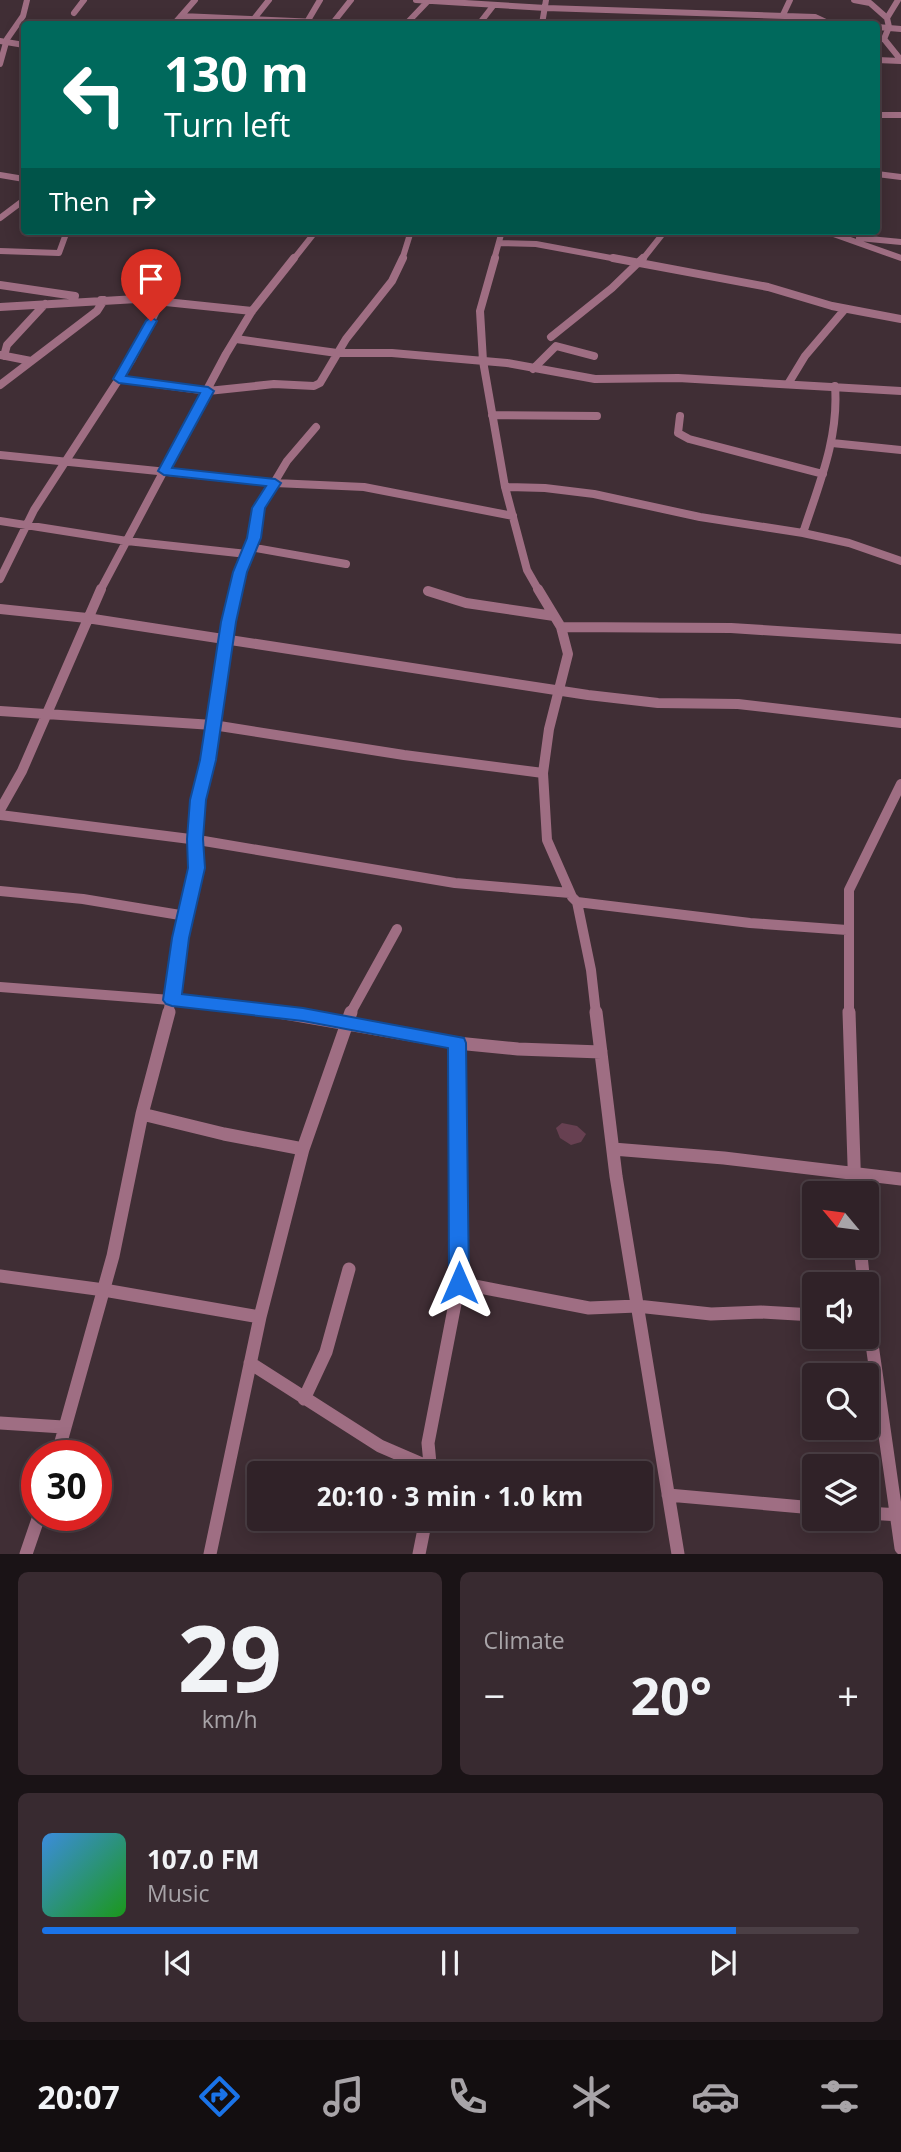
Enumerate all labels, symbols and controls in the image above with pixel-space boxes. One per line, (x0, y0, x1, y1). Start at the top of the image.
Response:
text: 130 m (164, 40, 309, 106)
icon: left (49, 49, 140, 140)
text: Turn left (164, 103, 290, 146)
icon: right (124, 182, 162, 220)
text: Then (49, 183, 110, 219)
pin (121, 249, 181, 321)
icon: arrive (132, 260, 170, 298)
north arrow (802, 1181, 878, 1258)
map controls (802, 1181, 879, 1531)
position arrow (422, 1246, 496, 1320)
button: sound (802, 1272, 879, 1349)
button: search (802, 1363, 879, 1440)
speed limit sign: 30 (21, 1440, 112, 1531)
button: layers (802, 1454, 879, 1531)
text: 20:10 · 3 min · 1.0 km (317, 1478, 583, 1514)
text: 29 (178, 1595, 282, 1719)
text: Climate (484, 1624, 565, 1656)
text: 20° (630, 1659, 712, 1730)
text: − (484, 1669, 505, 1721)
text: + (837, 1669, 859, 1721)
text: km/h (202, 1703, 258, 1735)
text: 107.0 FM (147, 1841, 259, 1877)
text: Music (147, 1877, 210, 1909)
icon: previous (159, 1944, 197, 1982)
icon: pause (431, 1944, 469, 1982)
icon: next (704, 1944, 742, 1982)
icon: directions (195, 2072, 244, 2121)
icon: music (319, 2072, 368, 2121)
icon: phone (443, 2072, 492, 2121)
icon: climate (567, 2072, 616, 2121)
icon: car (691, 2072, 740, 2121)
icon: filters (815, 2072, 864, 2121)
text: 20:07 (37, 2075, 120, 2118)

